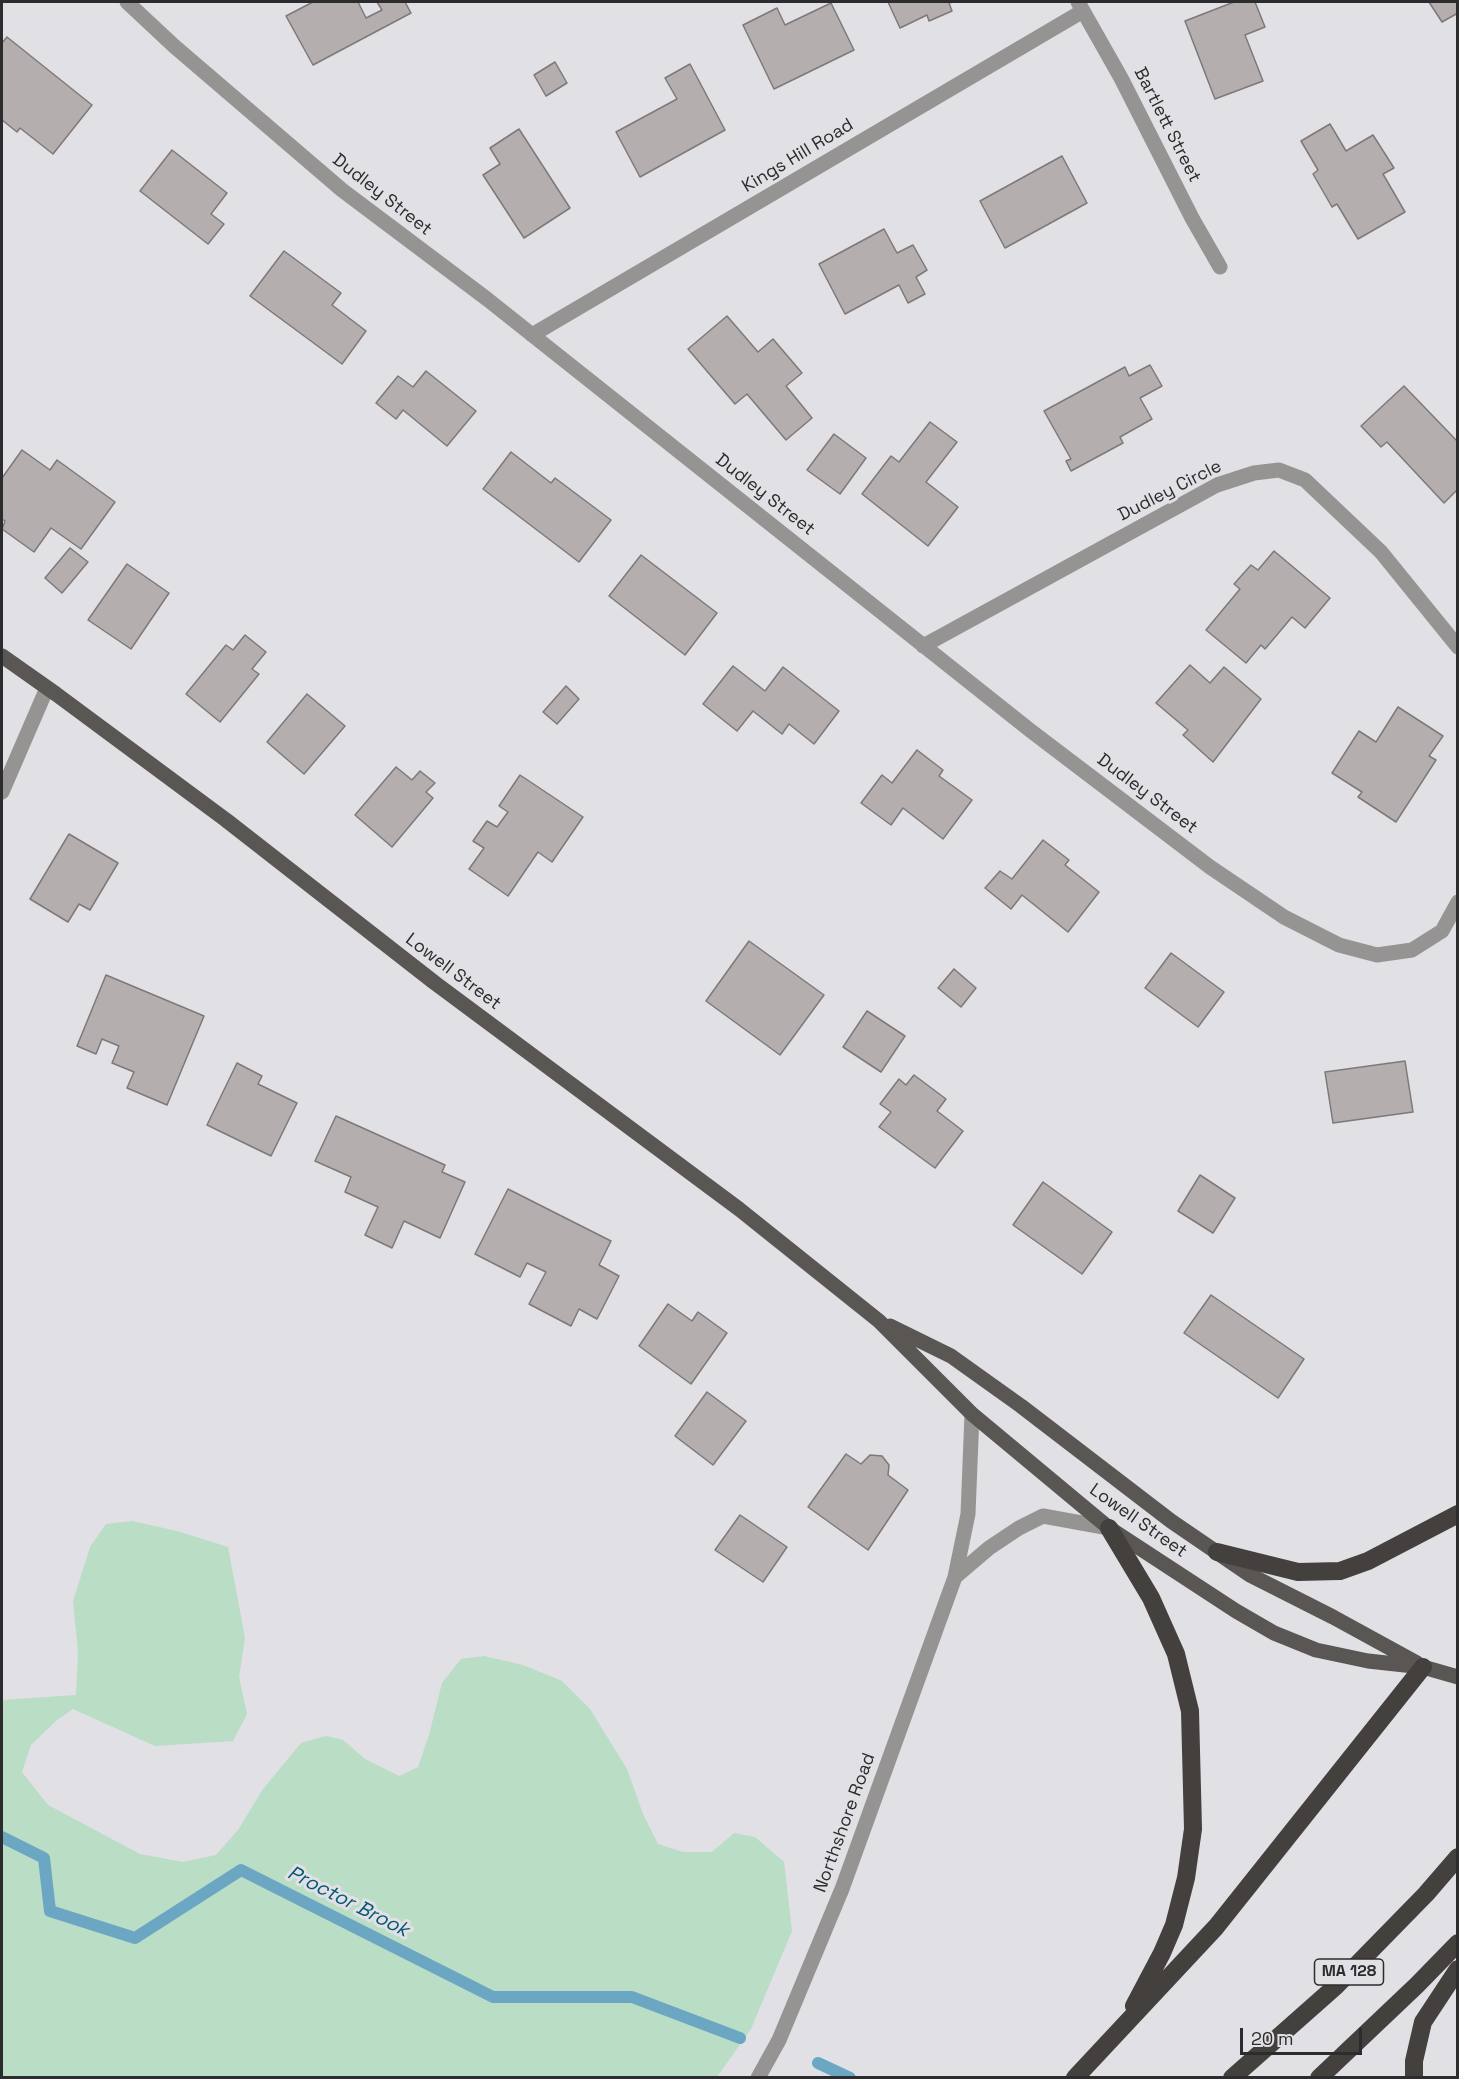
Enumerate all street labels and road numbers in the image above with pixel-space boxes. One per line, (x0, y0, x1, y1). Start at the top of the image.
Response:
street label: Bartlett Street (1129, 64, 1205, 186)
street label: Kings Hill Road (738, 114, 858, 198)
street label: Dudley Street (328, 149, 436, 241)
street label: Dudley Street (711, 449, 819, 541)
street label: Dudley Circle (1115, 456, 1225, 526)
street label: Dudley Street (1092, 749, 1202, 839)
street label: Lowell Street (401, 929, 505, 1015)
street label: Lowell Street (1085, 1479, 1191, 1563)
street label: Northshore Road (810, 1750, 880, 1896)
road number: MA 128 (1314, 1959, 1384, 1985)

